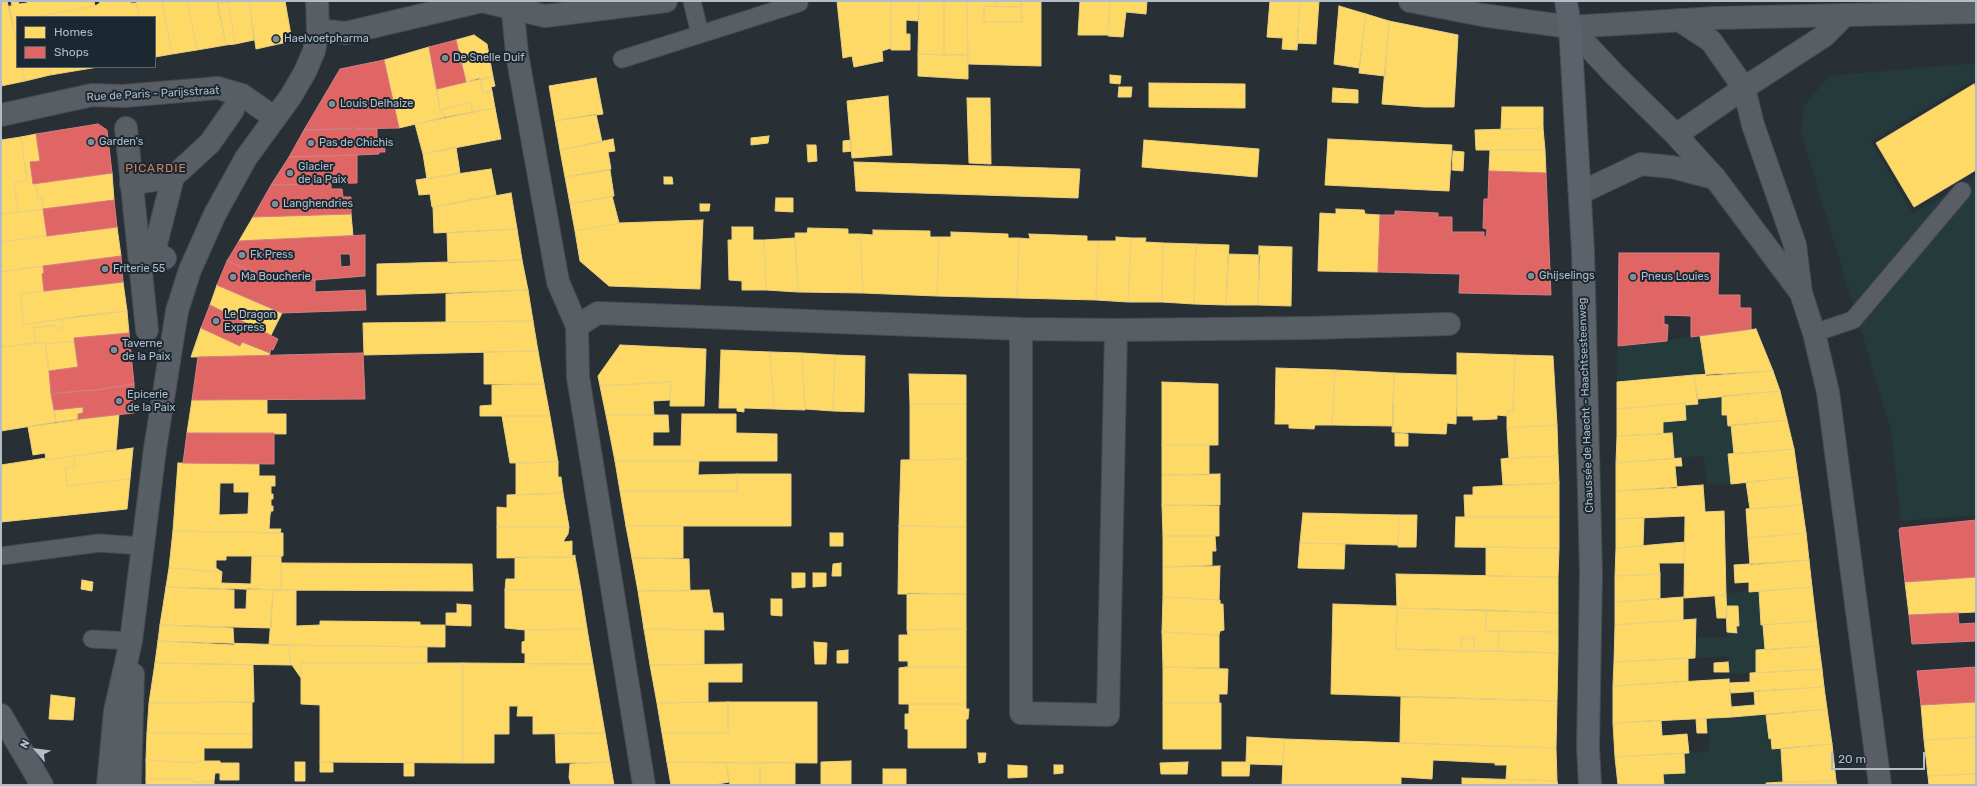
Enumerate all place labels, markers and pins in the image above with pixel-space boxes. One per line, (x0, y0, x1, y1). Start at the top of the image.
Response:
place label: Haelvoetpharma (284, 32, 369, 46)
marker: Haelvoetpharma (271, 34, 281, 44)
place label: De Snelle Duif (453, 51, 524, 65)
marker: De Snelle Duif (440, 53, 450, 63)
place label: Louis Delhaize (340, 97, 414, 111)
marker: Louis Delhaize (327, 99, 337, 109)
place label: Garden's (99, 135, 143, 149)
place label: Pas de Chichis (319, 136, 393, 150)
marker: Garden's (86, 137, 96, 147)
marker: Pas de Chichis (306, 138, 316, 148)
place label: Glacier de la Paix (298, 160, 346, 186)
marker: Glacier de la Paix (285, 168, 295, 178)
place label: Langhendries (283, 197, 353, 211)
marker: Langhendries (270, 199, 280, 209)
place label: Fk Press (250, 248, 293, 262)
marker: Fk Press (237, 250, 247, 260)
place label: Friterie 55 (113, 262, 165, 276)
marker: Friterie 55 (100, 264, 110, 274)
place label: Ghijselings (1539, 269, 1595, 283)
place label: Ma Boucherie (241, 270, 311, 284)
place label: Pneus Louies (1641, 270, 1709, 284)
marker: Ghijselings (1526, 271, 1536, 281)
marker: Ma Boucherie (228, 272, 238, 282)
marker: Pneus Louies (1628, 272, 1638, 282)
place label: Le Dragon Express (224, 308, 276, 334)
marker: Le Dragon Express (211, 316, 221, 326)
place label: Taverne de la Paix (122, 337, 170, 363)
marker: Taverne de la Paix (109, 345, 119, 355)
place label: Epicerie de la Paix (127, 388, 175, 414)
marker: Epicerie de la Paix (114, 396, 124, 406)

